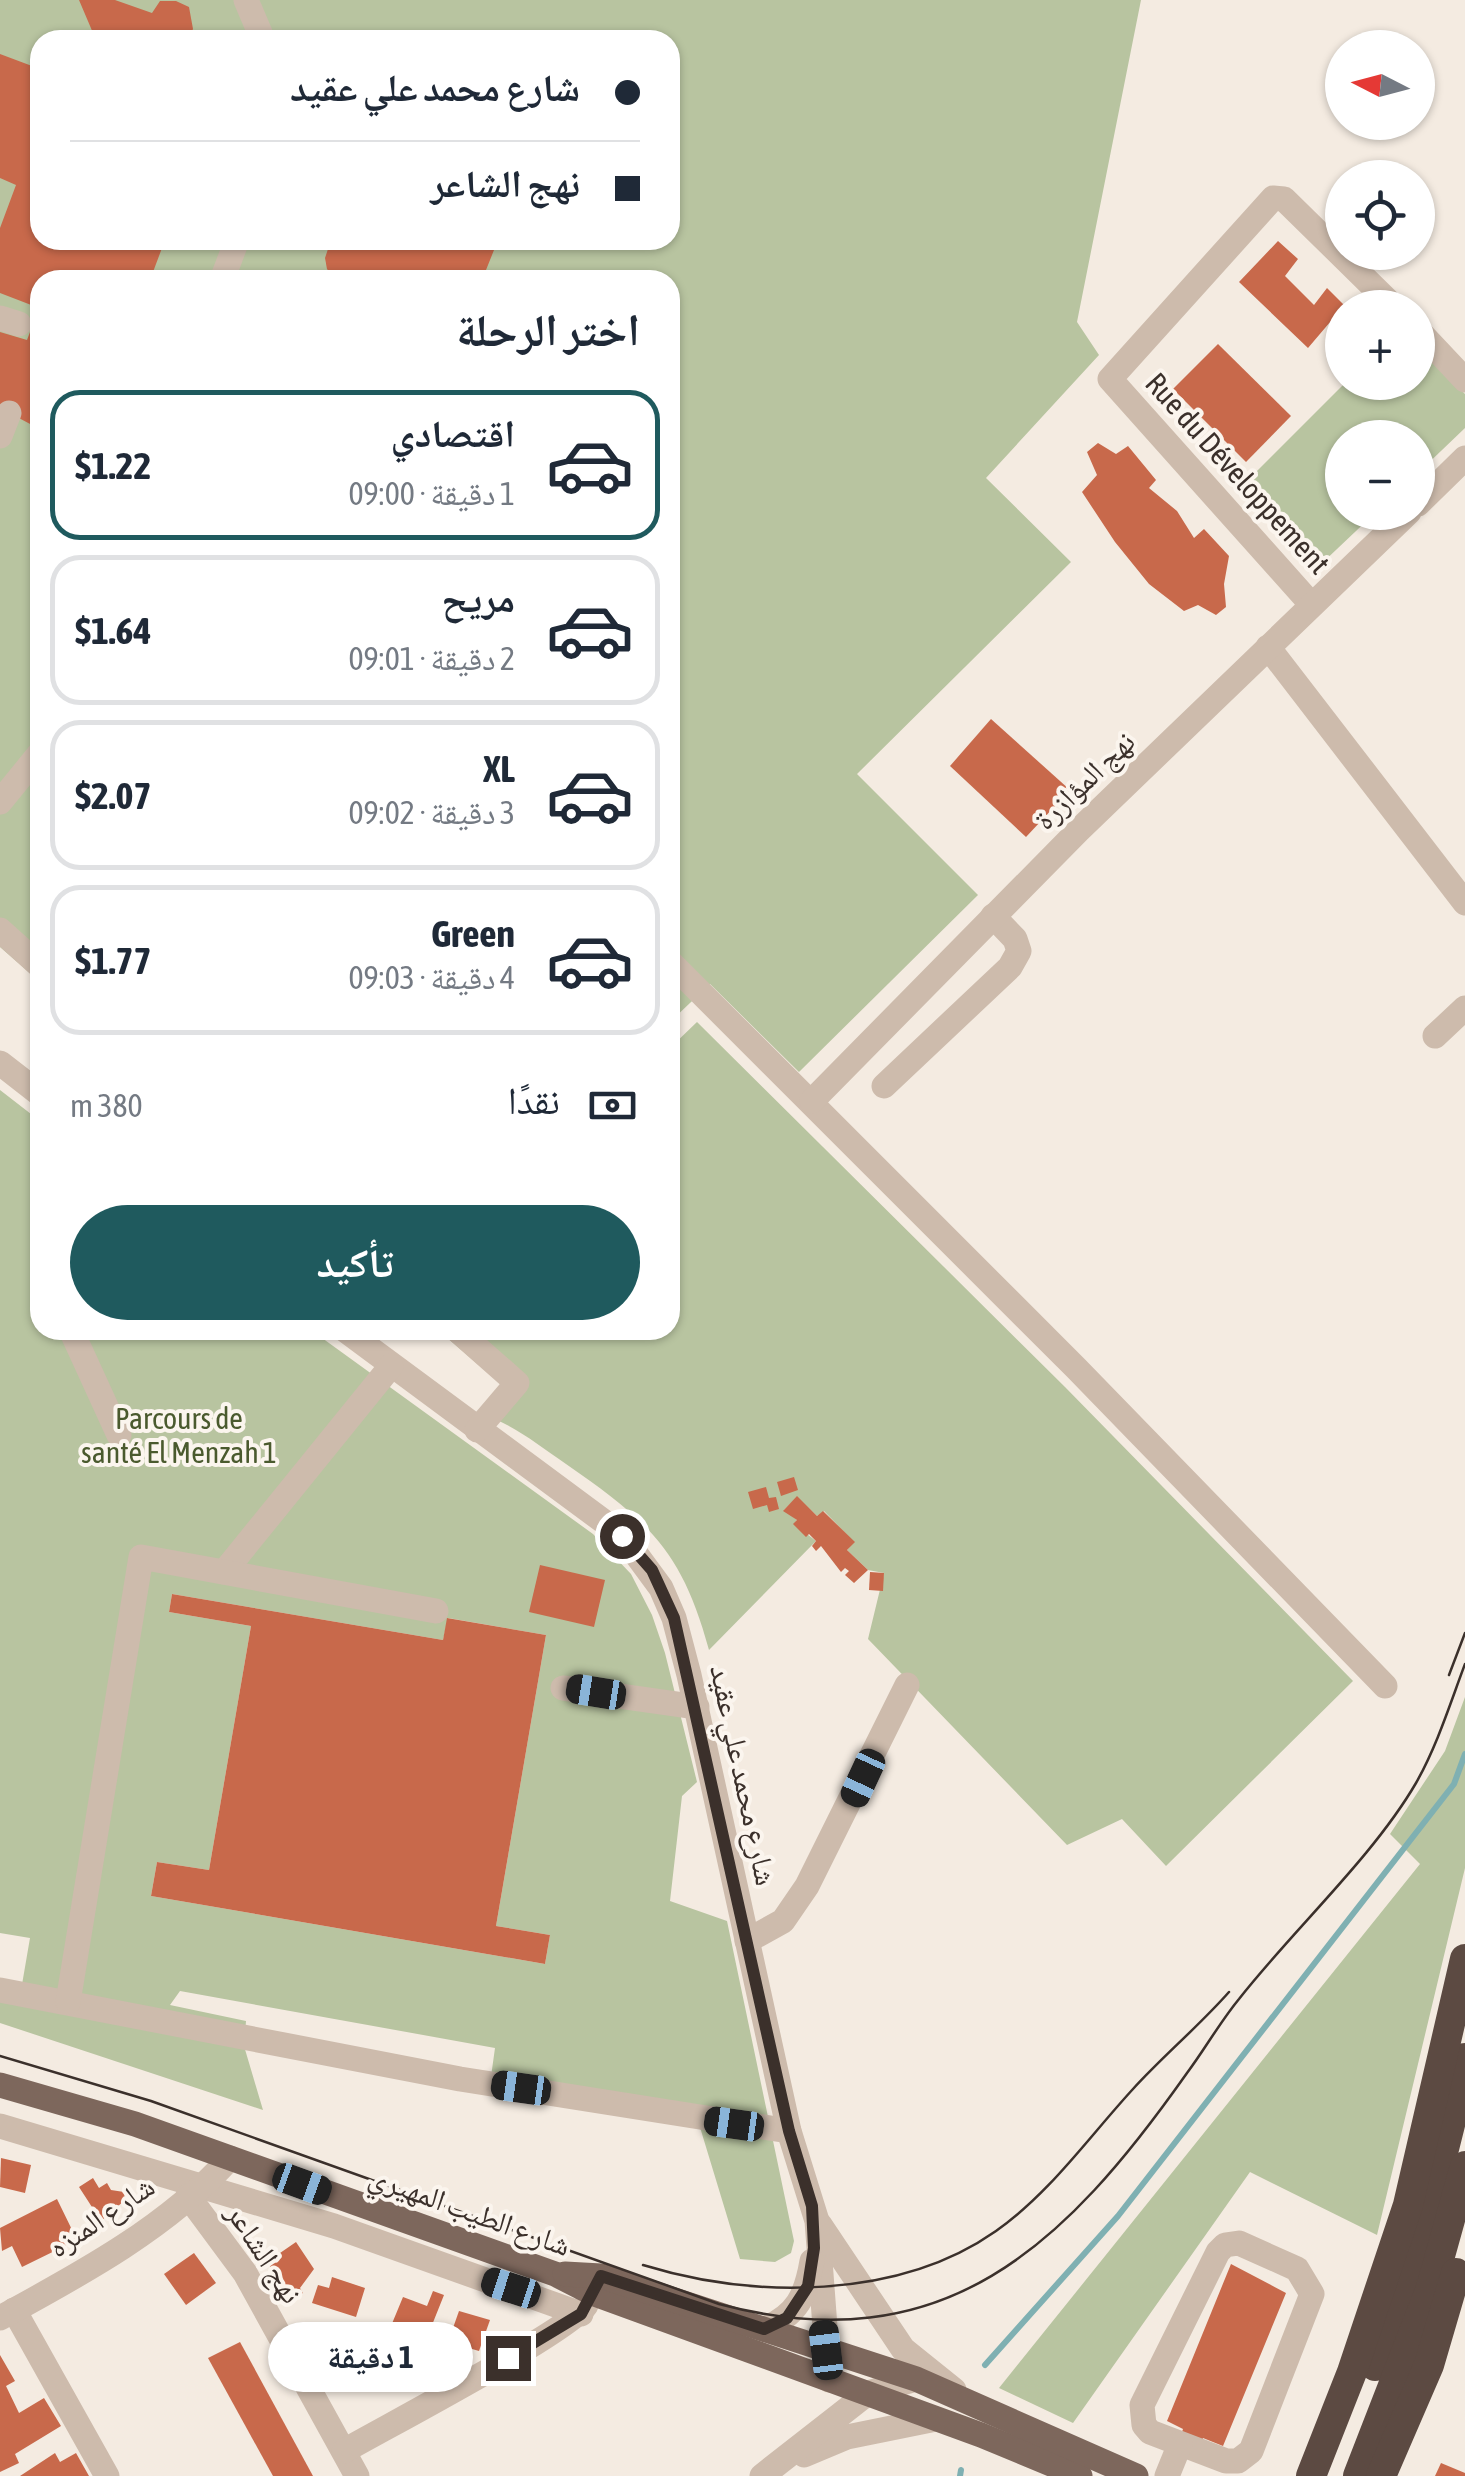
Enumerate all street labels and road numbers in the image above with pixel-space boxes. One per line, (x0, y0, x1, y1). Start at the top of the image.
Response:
street label: Rue du Développement (1139, 366, 1337, 580)
street label: نهج المؤازرة (1027, 724, 1143, 838)
street label: شارع محمد علي عقيد (697, 1662, 784, 1890)
street label: شارع الطيب المهيري (362, 2158, 575, 2269)
street label: شارع المنزه (42, 2168, 162, 2266)
street label: نهج الشاعر (217, 2196, 310, 2311)

